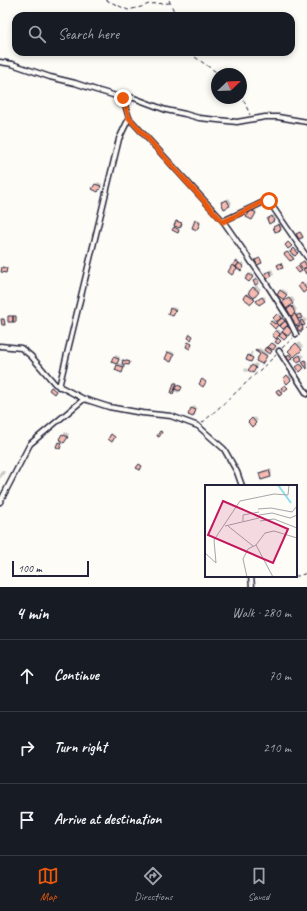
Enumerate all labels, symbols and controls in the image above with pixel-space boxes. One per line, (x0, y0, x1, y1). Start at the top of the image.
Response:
search box (12, 12, 295, 56)
icon: search (26, 23, 48, 45)
text: Search here (58, 25, 119, 44)
north arrow (211, 68, 247, 104)
route end (114, 89, 132, 107)
route start (260, 192, 278, 210)
inset map (205, 485, 297, 577)
scale bar (12, 559, 89, 578)
text: 100 m (18, 561, 42, 575)
text: 4 min (16, 603, 49, 624)
text: Walk · 280 m (232, 605, 291, 621)
icon: ahead (16, 665, 38, 687)
text: Continue (54, 666, 99, 685)
text: 70 m (269, 668, 291, 684)
icon: right (16, 737, 38, 759)
text: Turn right (54, 738, 107, 757)
text: 210 m (263, 740, 291, 756)
icon: arrive (16, 809, 38, 831)
text: Arrive at destination (54, 810, 161, 829)
tab: Map (37, 865, 59, 903)
tab: Directions (134, 865, 173, 903)
tab: Saved (248, 865, 270, 903)

